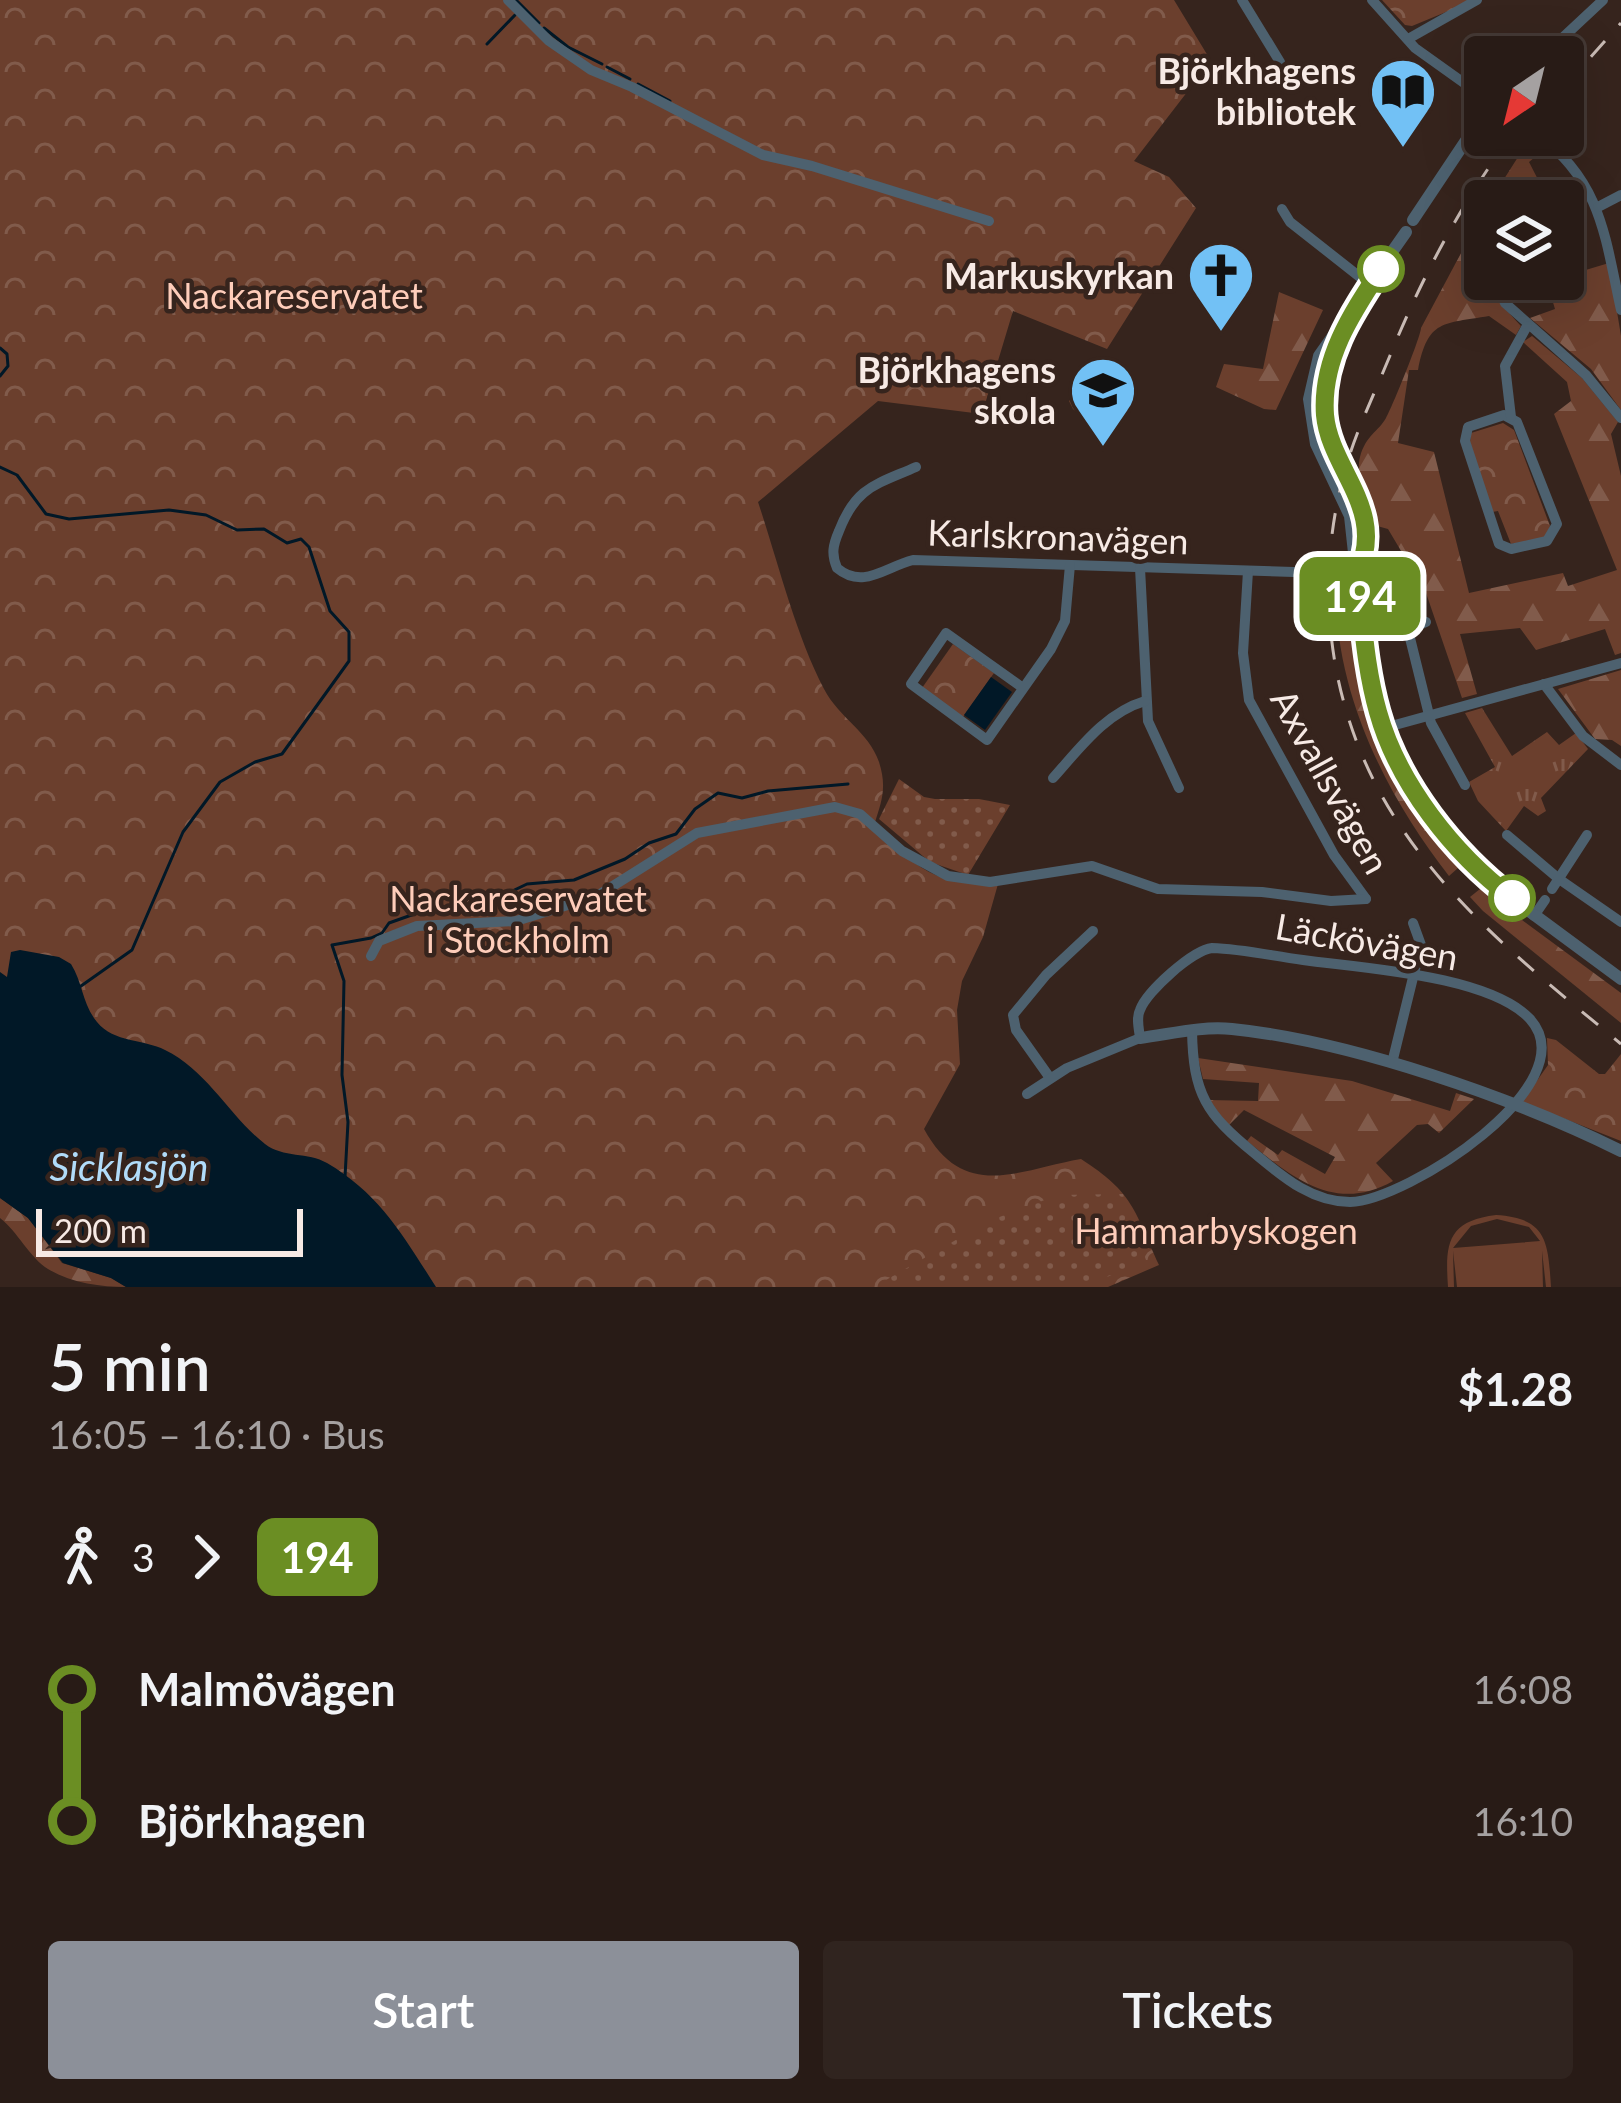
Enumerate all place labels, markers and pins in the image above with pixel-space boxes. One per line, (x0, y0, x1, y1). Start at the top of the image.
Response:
place label: Björkhagens bibliotek (1158, 48, 1357, 133)
library icon: Björkhagens bibliotek (1368, 56, 1438, 150)
church icon: Markuskyrkan (1186, 240, 1256, 334)
unlabelled marker (1359, 247, 1403, 291)
place label: Markuskyrkan (944, 253, 1174, 297)
place label: Björkhagens skola (858, 347, 1056, 432)
school or university icon: Björkhagens skola (1068, 355, 1138, 449)
unlabelled marker (1490, 876, 1534, 920)

